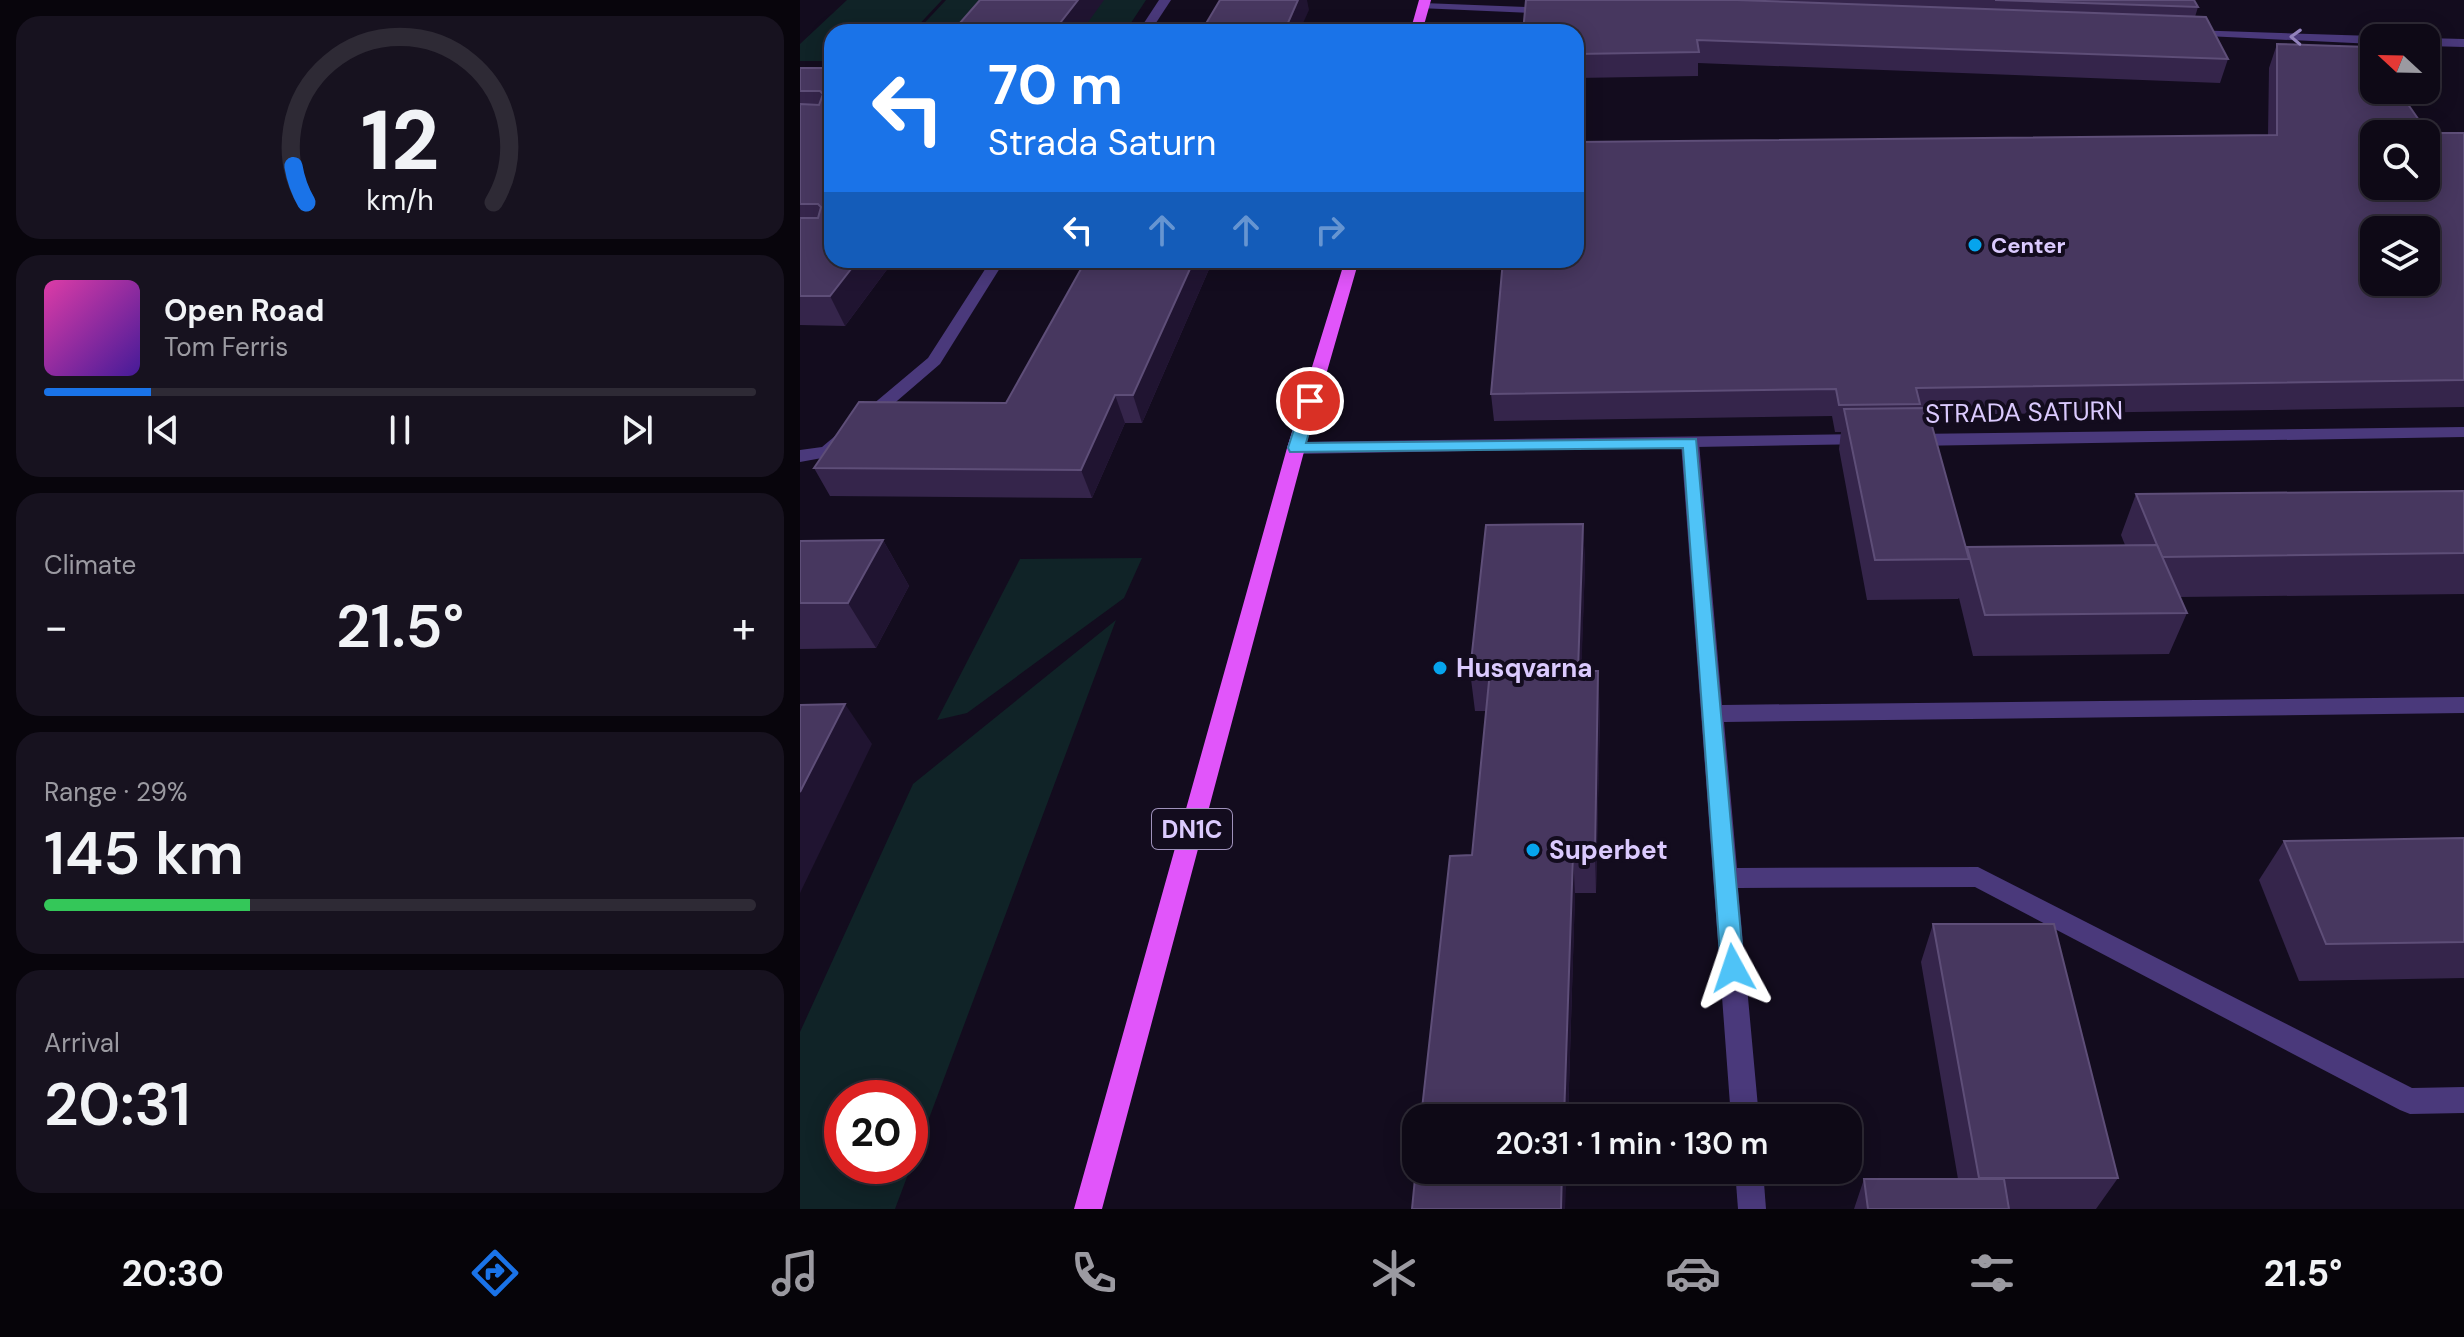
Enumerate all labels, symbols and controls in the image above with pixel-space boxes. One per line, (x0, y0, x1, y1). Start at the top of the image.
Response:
north arrow (2360, 24, 2440, 104)
map controls (2360, 24, 2440, 296)
one-way arrow (2289, 29, 2302, 46)
text: 70 m (988, 48, 1123, 121)
icon: left (856, 56, 960, 160)
text: 12 (361, 86, 439, 195)
text: Strada Saturn (988, 119, 1216, 166)
button: search (2360, 120, 2440, 200)
text: km/h (366, 182, 434, 219)
icon: left (1056, 208, 1100, 252)
icon: ahead (1140, 208, 1184, 252)
icon: ahead (1224, 208, 1268, 252)
icon: right (1308, 208, 1352, 252)
button: layers (2360, 216, 2440, 296)
place label: Center (1991, 231, 2066, 260)
marker: Center (1966, 236, 1984, 254)
text: Open Road (164, 291, 324, 330)
text: Tom Ferris (164, 330, 288, 364)
pin (1276, 367, 1344, 435)
icon: arrive (1288, 379, 1332, 423)
street label: STRADA SATURN (1925, 393, 2123, 431)
icon: previous (141, 408, 185, 452)
icon: pause (378, 408, 422, 452)
icon: next (615, 408, 659, 452)
text: Climate (44, 548, 136, 582)
text: 21.5° (336, 587, 464, 666)
text: − (44, 598, 68, 656)
text: + (732, 598, 756, 656)
place label: Husqvarna (1456, 651, 1593, 685)
marker: Husqvarna (1431, 659, 1449, 677)
text: Range · 29% (44, 775, 187, 809)
road number: DN1C (1152, 809, 1232, 849)
text: 145 km (44, 814, 244, 893)
place label: Superbet (1549, 833, 1668, 867)
marker: Superbet (1524, 841, 1542, 859)
position arrow (1691, 926, 1775, 1010)
text: Arrival (44, 1026, 120, 1060)
text: 20:31 (44, 1065, 191, 1144)
speed limit sign: 20 (824, 1080, 928, 1184)
text: 20:31 · 1 min · 130 m (1496, 1124, 1768, 1163)
icon: directions (467, 1245, 523, 1301)
icon: music (767, 1245, 823, 1301)
icon: phone (1066, 1245, 1122, 1301)
icon: climate (1366, 1245, 1422, 1301)
icon: car (1665, 1245, 1721, 1301)
icon: filters (1964, 1245, 2020, 1301)
text: 20:30 (122, 1250, 224, 1297)
text: 21.5° (2264, 1250, 2342, 1297)

